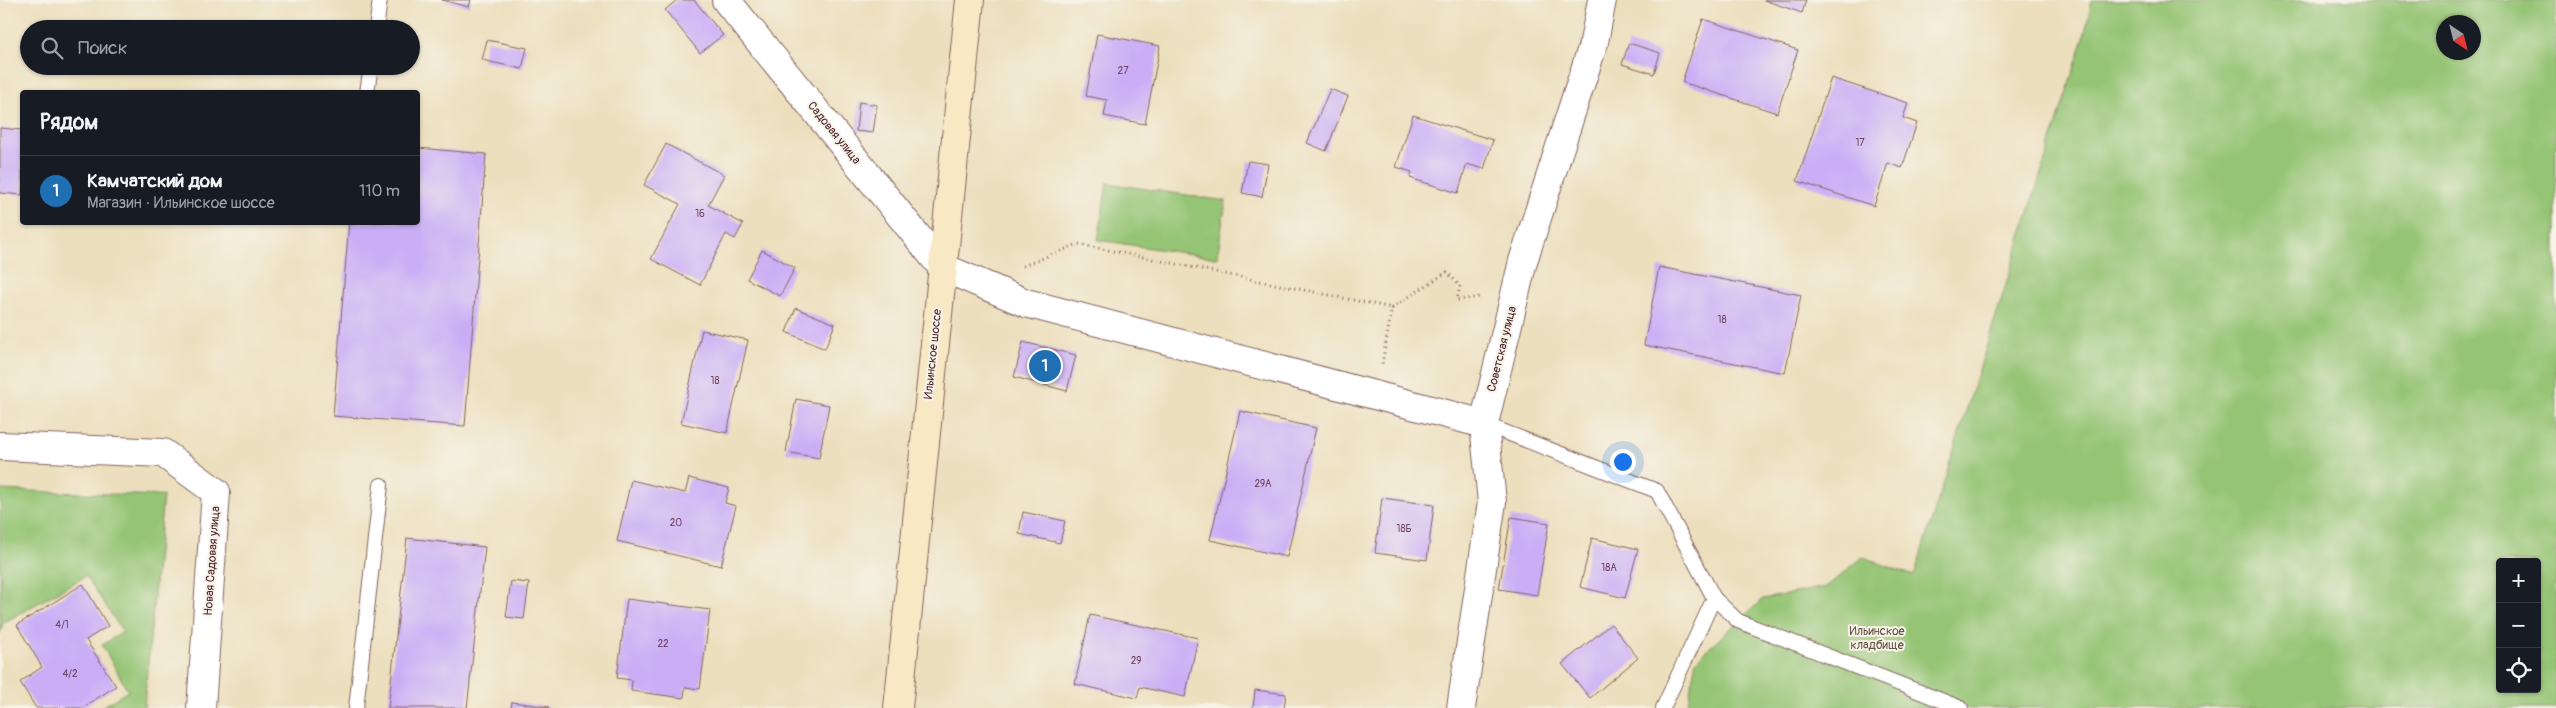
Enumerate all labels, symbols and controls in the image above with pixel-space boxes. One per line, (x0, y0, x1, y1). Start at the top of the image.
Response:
north arrow (2436, 15, 2481, 60)
search box (20, 20, 420, 75)
icon: search (38, 34, 66, 62)
text: Поиск (78, 36, 128, 60)
house number: 27 (1118, 65, 1129, 77)
street label: Садовая улица (804, 99, 864, 168)
text: Рядом (40, 109, 98, 136)
house number: 17 (1855, 137, 1865, 149)
text: Камчатский дом (87, 169, 223, 193)
text: 1 (53, 181, 59, 201)
text: 110 m (359, 181, 400, 201)
text: Магазин · Ильинское шоссе (87, 193, 275, 213)
house number: 16 (695, 208, 705, 220)
street label: Советская улица (1484, 304, 1520, 393)
street label: Ильинское шоссе (921, 308, 945, 400)
house number: 18 (1718, 314, 1726, 326)
pin: 1 (1029, 347, 1061, 385)
house number: 18 (711, 375, 719, 387)
your location (1610, 449, 1636, 475)
house number: 29А (1254, 478, 1272, 490)
street label: Новая Садовая улица (201, 505, 223, 616)
house number: 20 (670, 517, 682, 529)
house number: 18Б (1397, 523, 1411, 535)
map controls (2496, 558, 2541, 693)
button: + (2496, 558, 2541, 603)
house number: 18А (1601, 562, 1617, 574)
button: − (2496, 603, 2541, 648)
house number: 4/1 (55, 619, 69, 631)
park label: Ильинское кладбище (1849, 624, 1905, 653)
house number: 22 (657, 638, 669, 650)
button: locate (2496, 648, 2541, 693)
house number: 29 (1131, 655, 1141, 667)
house number: 4/2 (63, 668, 78, 680)

